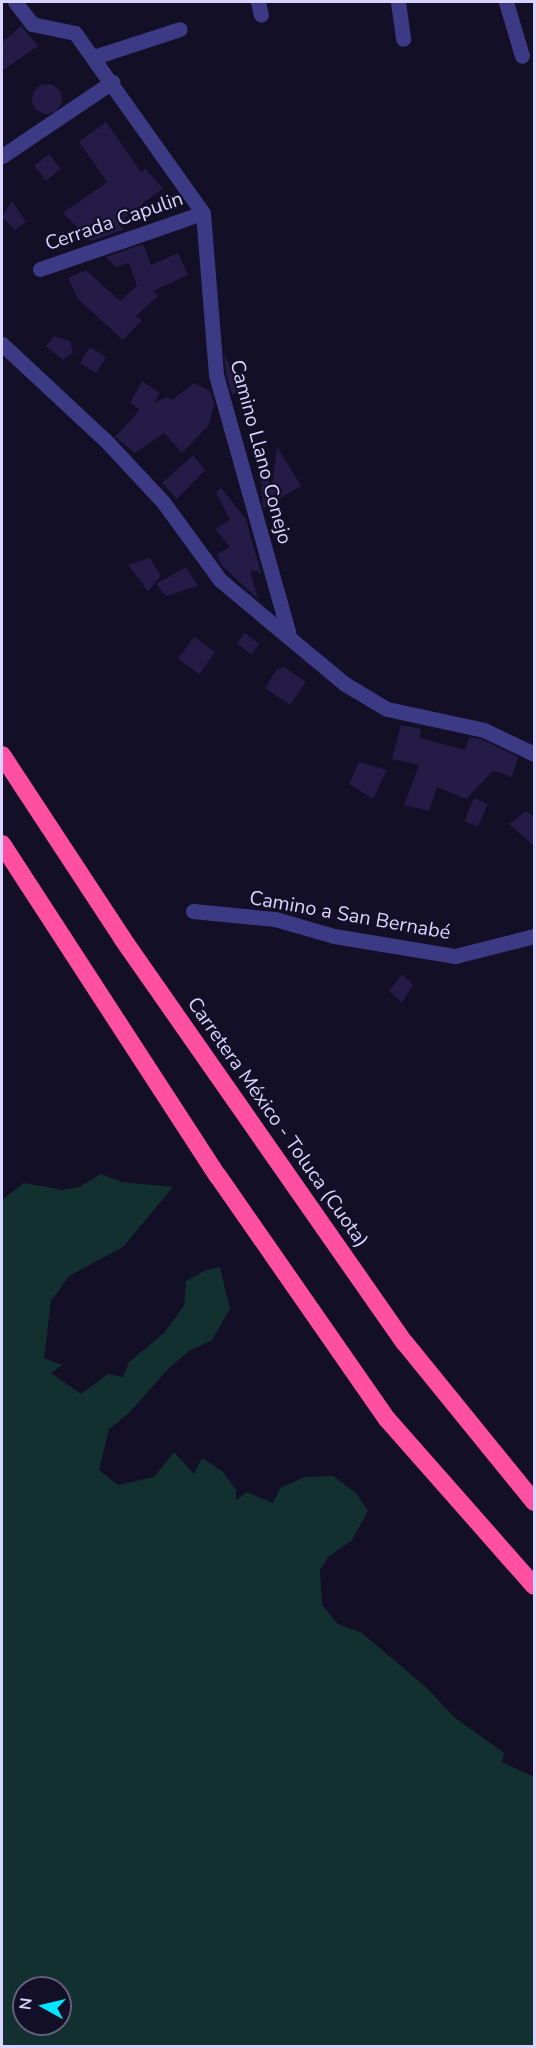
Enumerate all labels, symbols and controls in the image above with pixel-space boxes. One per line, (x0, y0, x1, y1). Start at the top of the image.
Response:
street label: Cerrada Capulin (42, 186, 186, 256)
street label: Camino Llano Conejo (225, 357, 297, 547)
street label: Camino a San Bernabé (248, 885, 452, 945)
street label: Carretera México - Toluca (Cuota) (182, 992, 374, 1252)
north arrow (12, 1976, 72, 2036)
text: N (14, 1996, 38, 2011)

